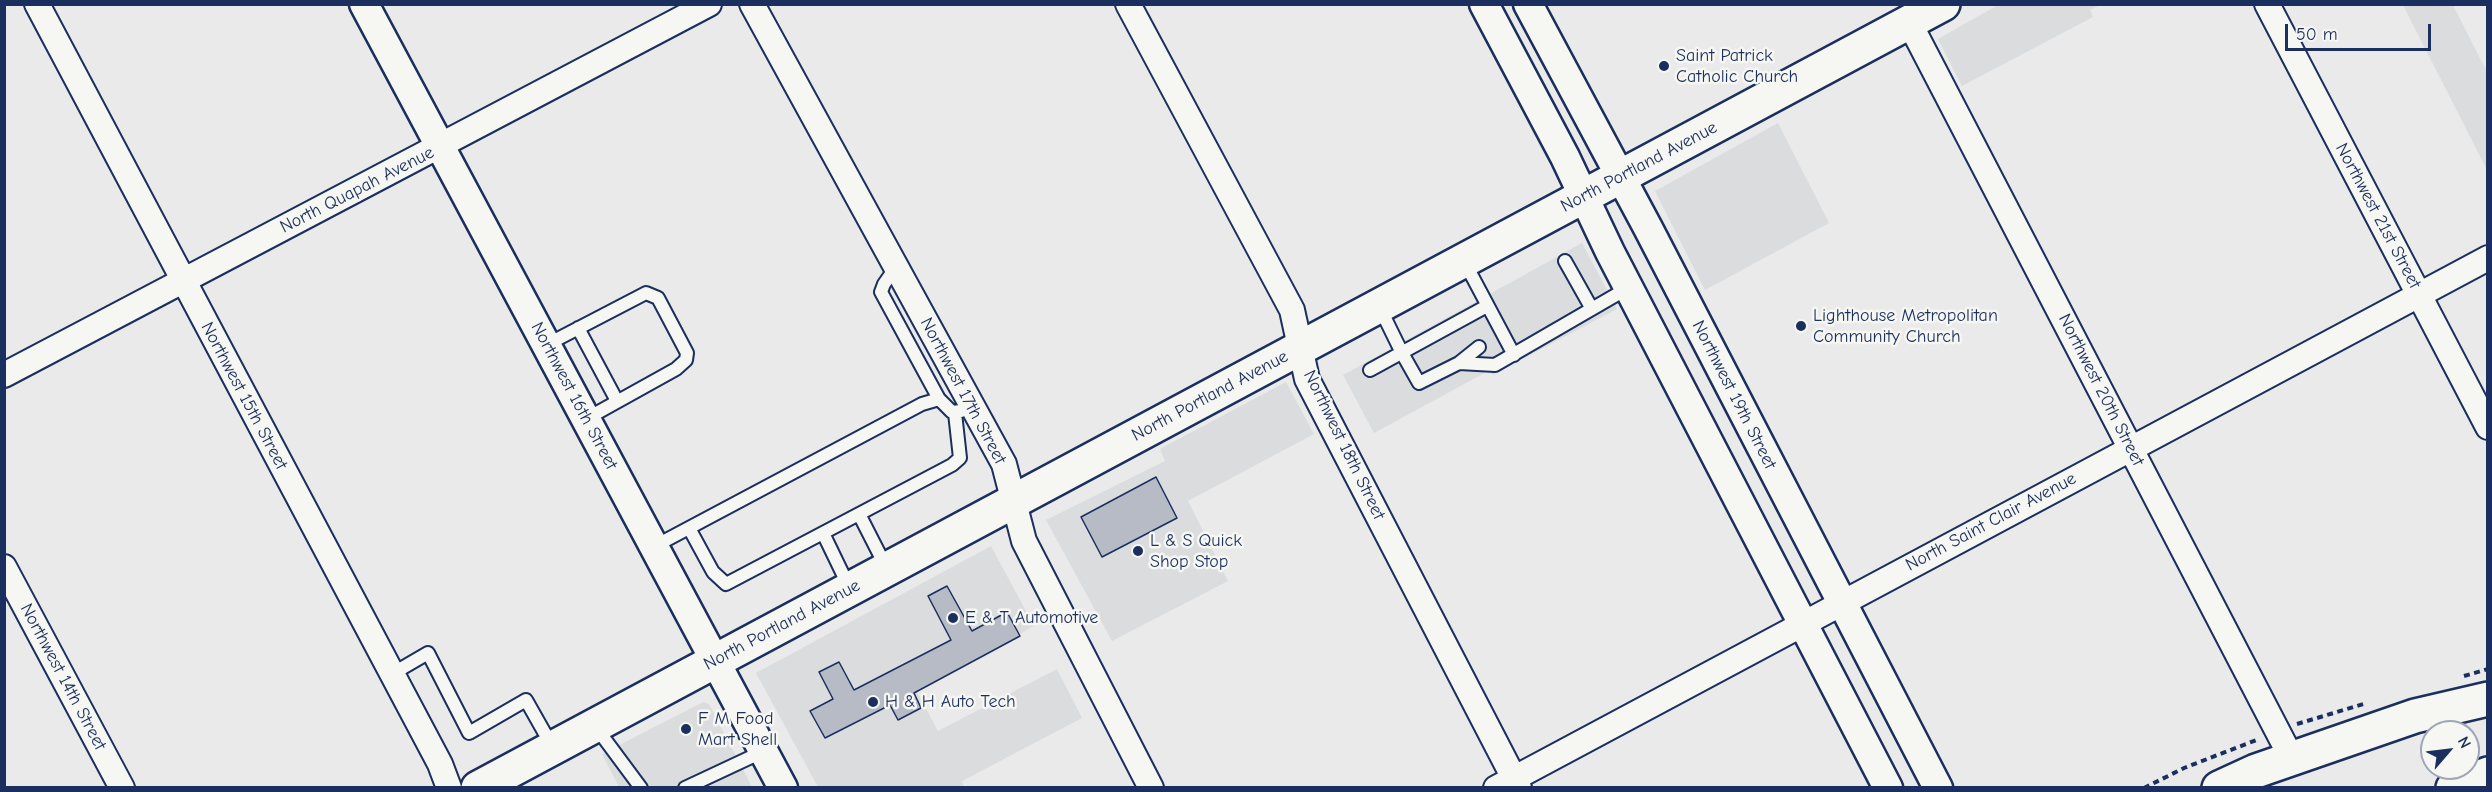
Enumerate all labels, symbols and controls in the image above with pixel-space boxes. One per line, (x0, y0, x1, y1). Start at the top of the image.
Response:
scale bar (2288, 12, 2434, 50)
text: 50 m (2296, 24, 2338, 45)
place label: Saint Patrick Catholic Church (1676, 45, 1798, 88)
marker: Saint Patrick Catholic Church (1657, 59, 1671, 73)
street label: North Portland Avenue (1557, 117, 1721, 217)
street label: Northwest 21st Street (2331, 140, 2425, 292)
street label: North Quapah Avenue (276, 142, 438, 238)
place label: Lighthouse Metropolitan Community Church (1813, 305, 1998, 348)
street label: Northwest 20th Street (2053, 310, 2149, 470)
street label: Northwest 17th Street (915, 314, 1011, 468)
street label: Northwest 19th Street (1687, 317, 1781, 473)
street label: Northwest 15th Street (196, 318, 292, 474)
street label: Northwest 16th Street (526, 318, 622, 474)
marker: Lighthouse Metropolitan Community Church (1794, 319, 1808, 333)
street label: North Portland Avenue (1128, 346, 1292, 446)
street label: Northwest 18th Street (1298, 367, 1390, 523)
street label: North Saint Clair Avenue (1902, 468, 2080, 576)
place label: L & S Quick Shop Stop (1150, 530, 1242, 572)
marker: L & S Quick Shop Stop (1131, 544, 1145, 558)
street label: North Portland Avenue (700, 575, 864, 675)
street label: Northwest 14th Street (15, 600, 111, 754)
place label: E & T Automotive (965, 607, 1098, 629)
marker: E & T Automotive (946, 611, 960, 625)
place label: H & H Auto Tech (885, 691, 1016, 713)
marker: H & H Auto Tech (866, 695, 880, 709)
place label: F M Food Mart Shell (698, 708, 777, 750)
north arrow (2420, 720, 2480, 780)
marker: F M Food Mart Shell (679, 722, 693, 736)
text: N (2454, 734, 2475, 751)

